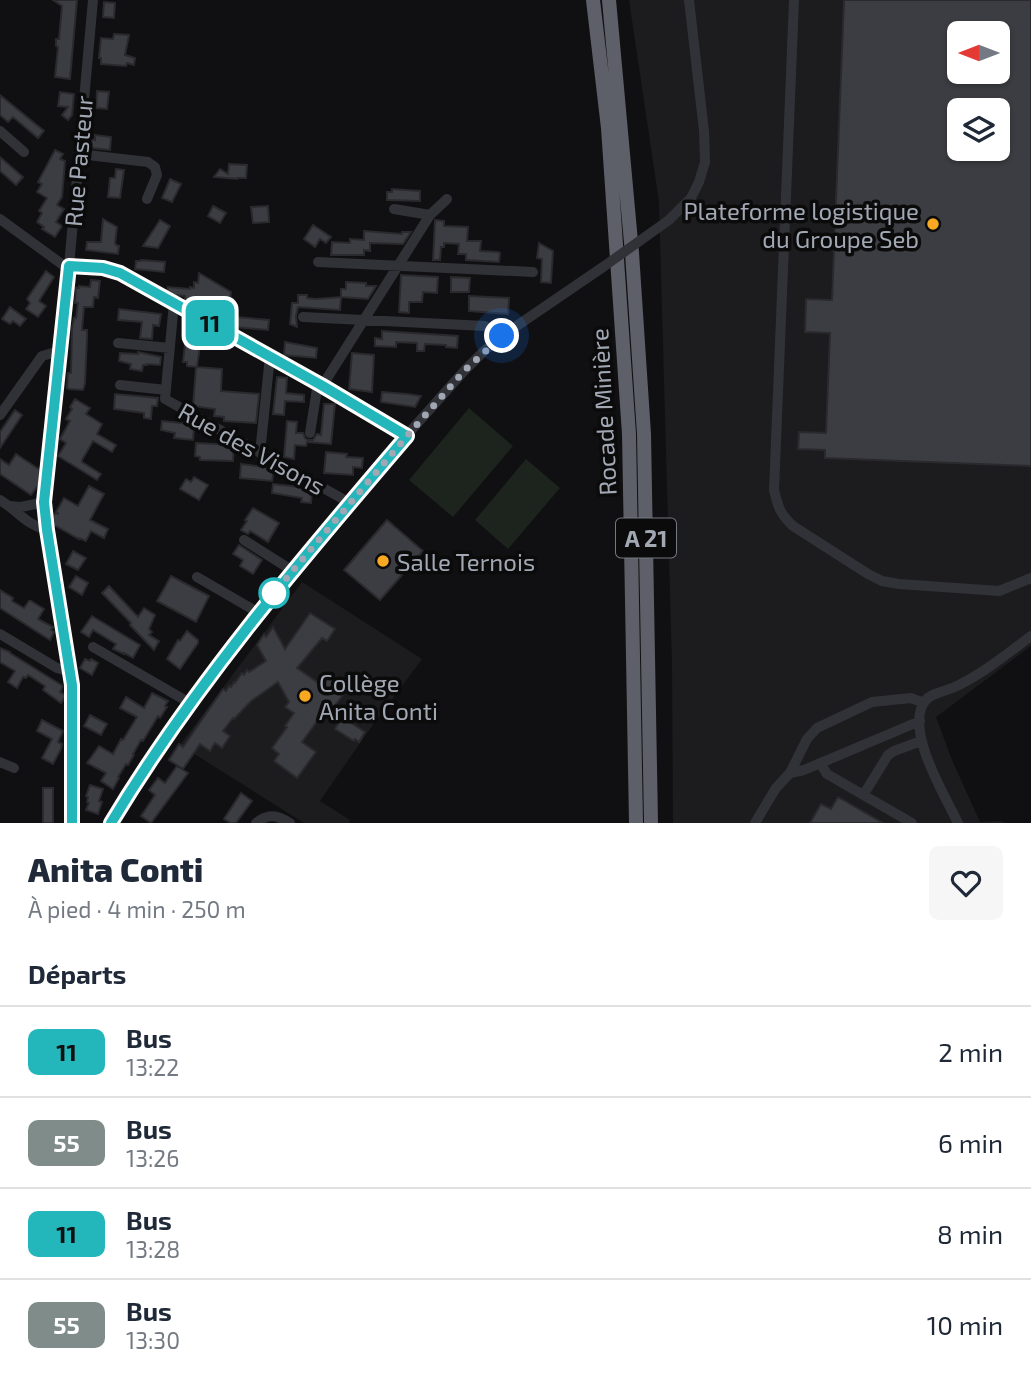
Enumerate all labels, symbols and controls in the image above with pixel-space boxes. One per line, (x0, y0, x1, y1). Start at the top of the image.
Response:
north arrow (947, 21, 1010, 84)
map controls (947, 21, 1010, 161)
street label: Rue Pasteur (58, 94, 98, 228)
button: layers (947, 98, 1010, 161)
place label: Plateforme logistique du Groupe Seb (683, 196, 919, 253)
marker: Plateforme logistique du Groupe Seb (925, 216, 941, 232)
line badge: 11 (178, 300, 242, 346)
text: 11 (200, 308, 220, 337)
your location (484, 318, 519, 353)
street label: Rocade Minière (584, 328, 622, 496)
street label: Rue des Visons (174, 396, 330, 500)
road number: A 21 (616, 518, 676, 558)
place label: Salle Ternois (397, 547, 535, 576)
marker: Salle Ternois (375, 553, 391, 569)
unlabelled marker (259, 578, 289, 608)
place label: Collège Anita Conti (319, 668, 438, 725)
marker: Collège Anita Conti (297, 688, 313, 704)
button: heart (929, 846, 1003, 920)
text: Anita Conti (28, 849, 203, 889)
text: À pied · 4 min · 250 m (28, 895, 246, 923)
text: Départs (28, 958, 126, 989)
text: Bus (126, 1022, 172, 1053)
text: 2 min (938, 1036, 1003, 1067)
text: 11 (56, 1037, 77, 1066)
text: 13:22 (126, 1053, 179, 1081)
text: Bus (126, 1113, 172, 1144)
text: 6 min (938, 1127, 1003, 1158)
text: 55 (53, 1128, 80, 1157)
text: 13:26 (126, 1144, 179, 1172)
text: Bus (126, 1204, 172, 1235)
text: 8 min (937, 1218, 1003, 1249)
text: 11 (56, 1219, 77, 1248)
text: 13:28 (126, 1235, 180, 1263)
text: Bus (126, 1295, 172, 1326)
text: 10 min (927, 1309, 1003, 1340)
text: 55 (53, 1310, 80, 1339)
text: 13:30 (126, 1326, 180, 1354)

